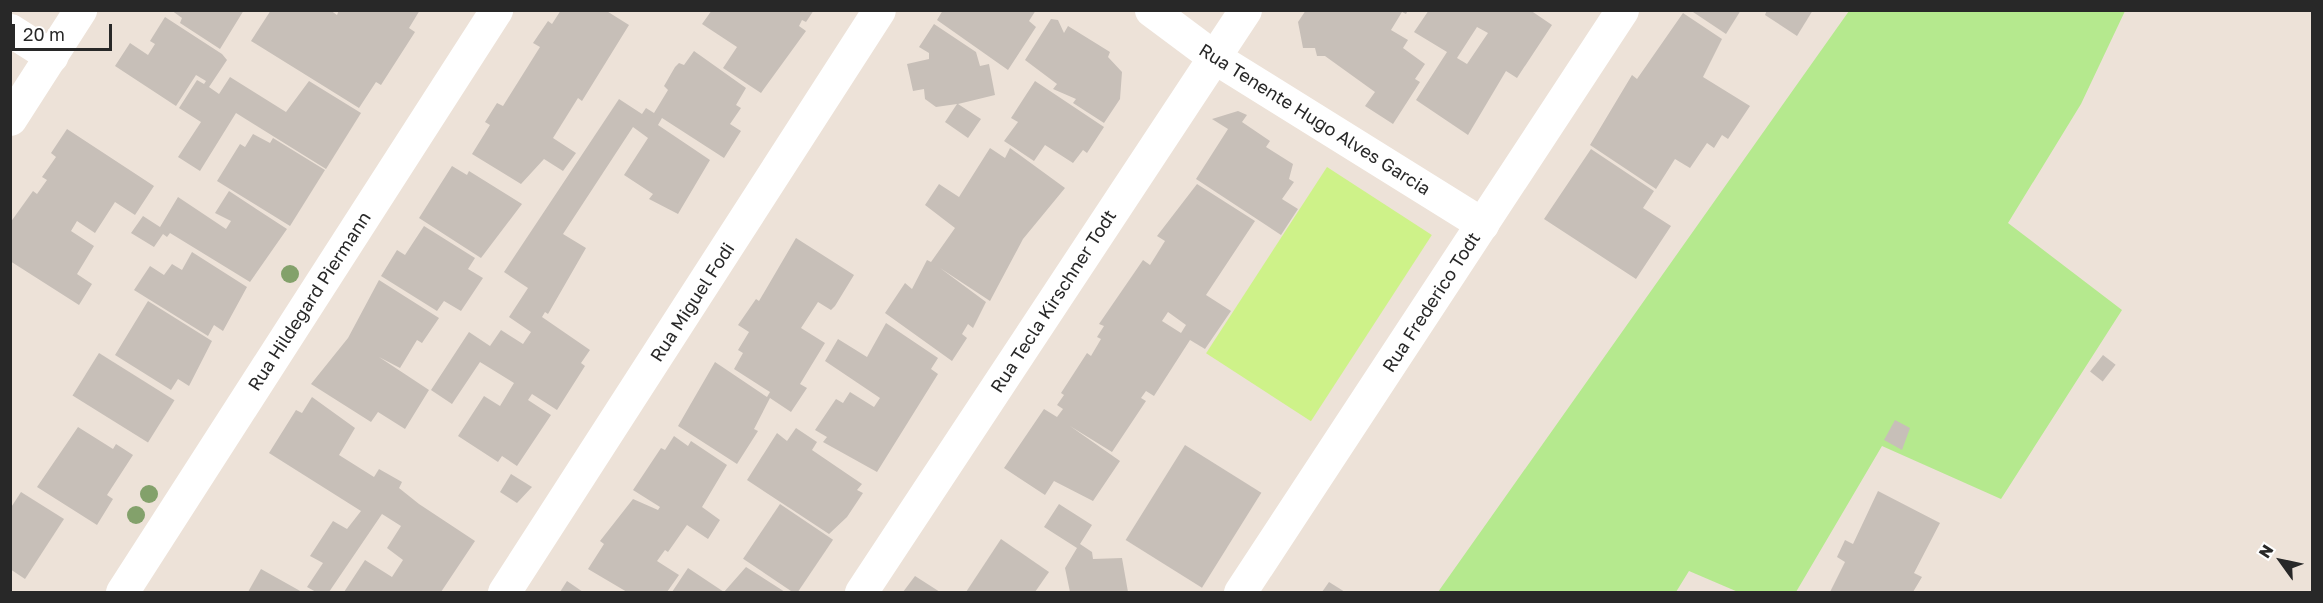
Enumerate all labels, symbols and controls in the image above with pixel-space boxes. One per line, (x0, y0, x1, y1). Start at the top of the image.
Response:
scale bar (15, 12, 116, 50)
text: 20 m (23, 23, 65, 45)
street label: Rua Tenente Hugo Alves Garcia (1195, 39, 1435, 199)
street label: Rua Tecla Kirschner Todt (986, 205, 1120, 397)
street label: Rua Hildegard Piermann (243, 207, 375, 395)
street label: Rua Frederico Todt (1378, 228, 1484, 376)
street label: Rua Miguel Fodi (645, 238, 739, 366)
north arrow (2251, 531, 2311, 591)
text: N (2254, 541, 2278, 562)

